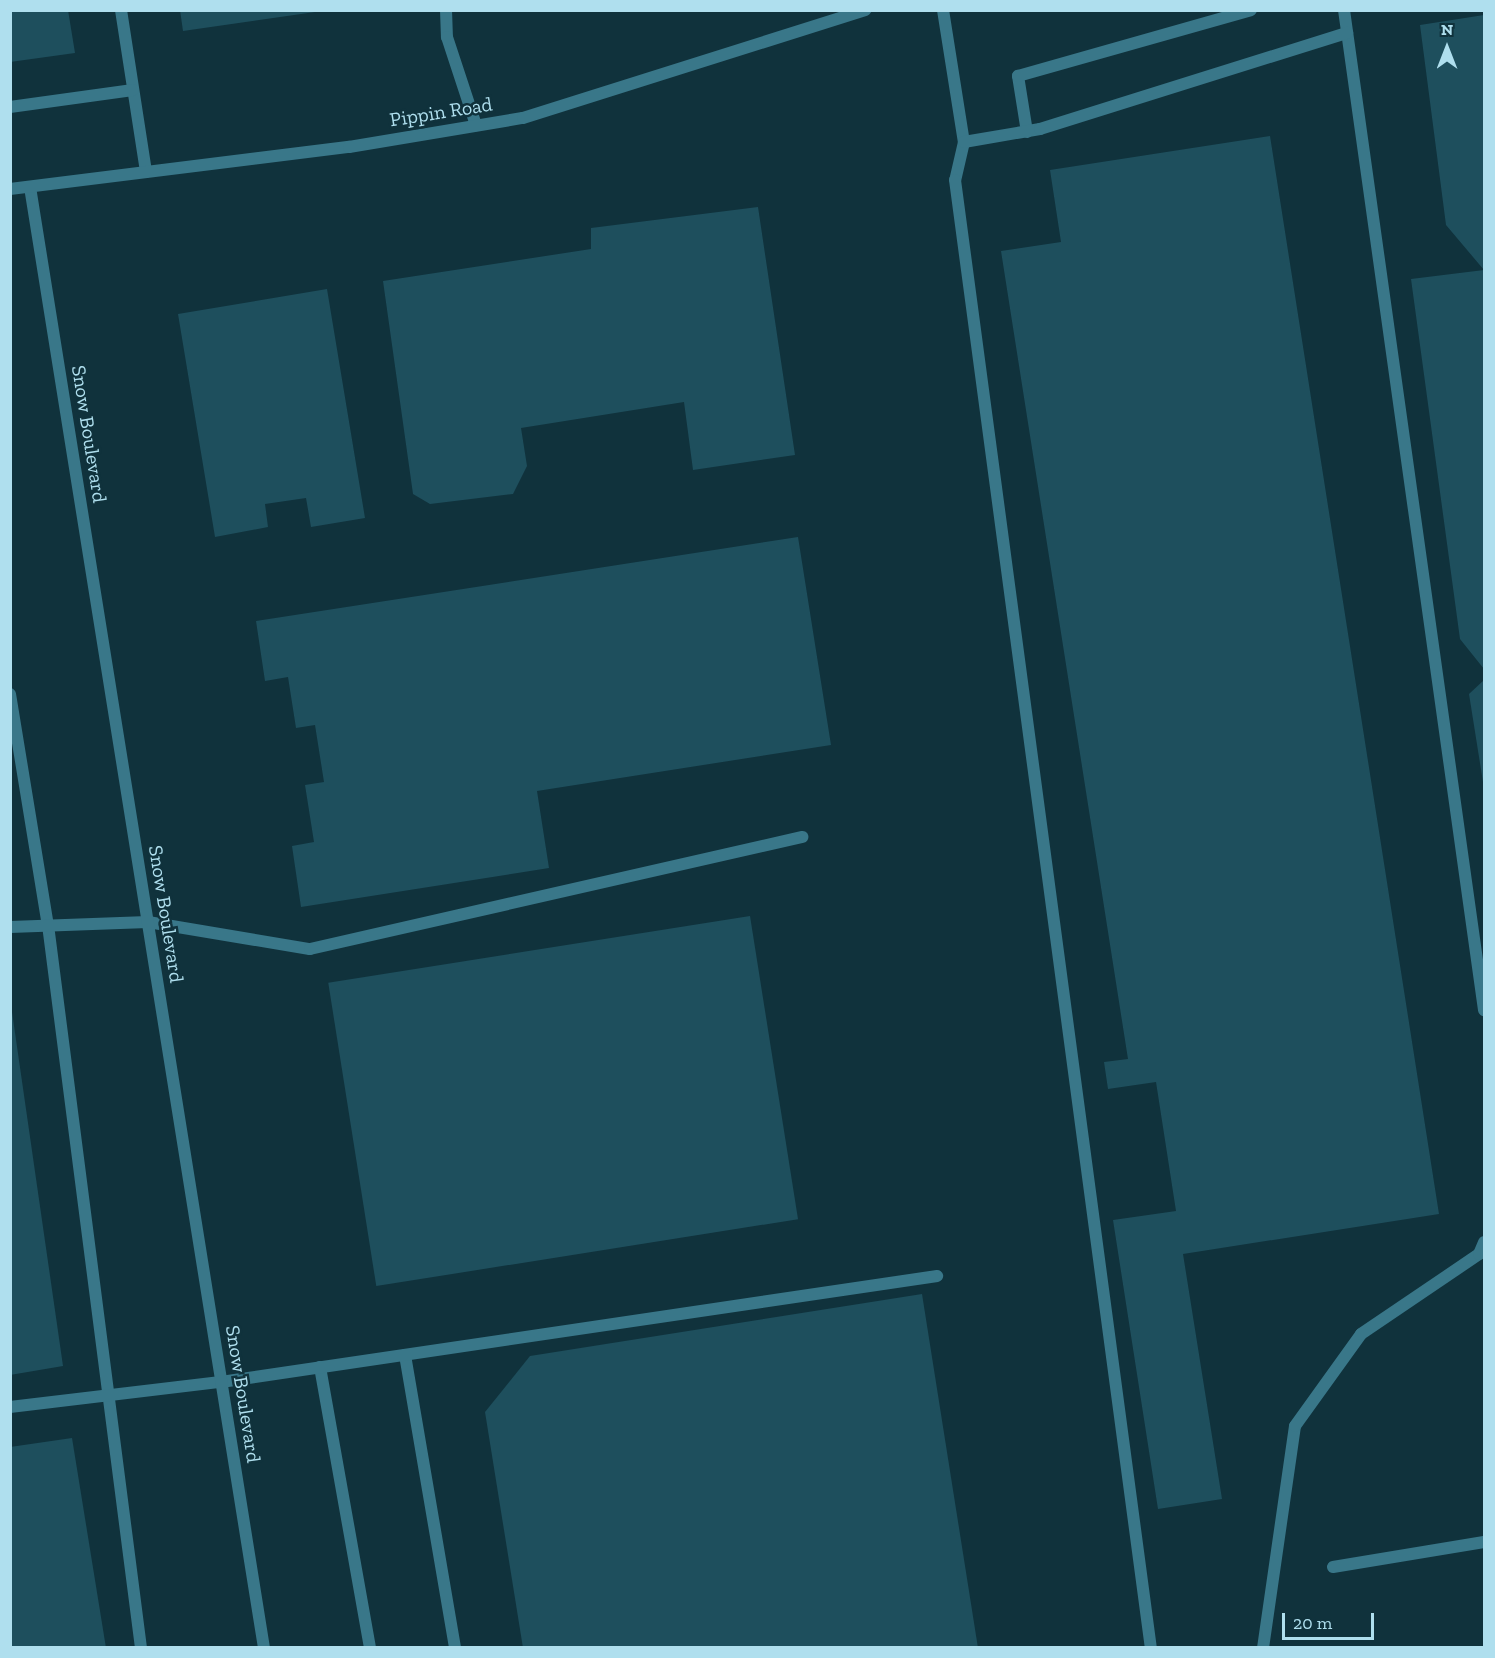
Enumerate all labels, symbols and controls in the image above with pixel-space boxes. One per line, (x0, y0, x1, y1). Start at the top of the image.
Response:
north arrow (1417, 18, 1477, 78)
text: N (1441, 20, 1453, 39)
street label: Pippin Road (388, 92, 494, 132)
street label: Snow Boulevard (66, 363, 112, 505)
street label: Snow Boulevard (143, 843, 189, 985)
street label: Snow Boulevard (220, 1323, 266, 1465)
scale bar (1285, 1601, 1376, 1639)
text: 20 m (1293, 1612, 1332, 1634)

